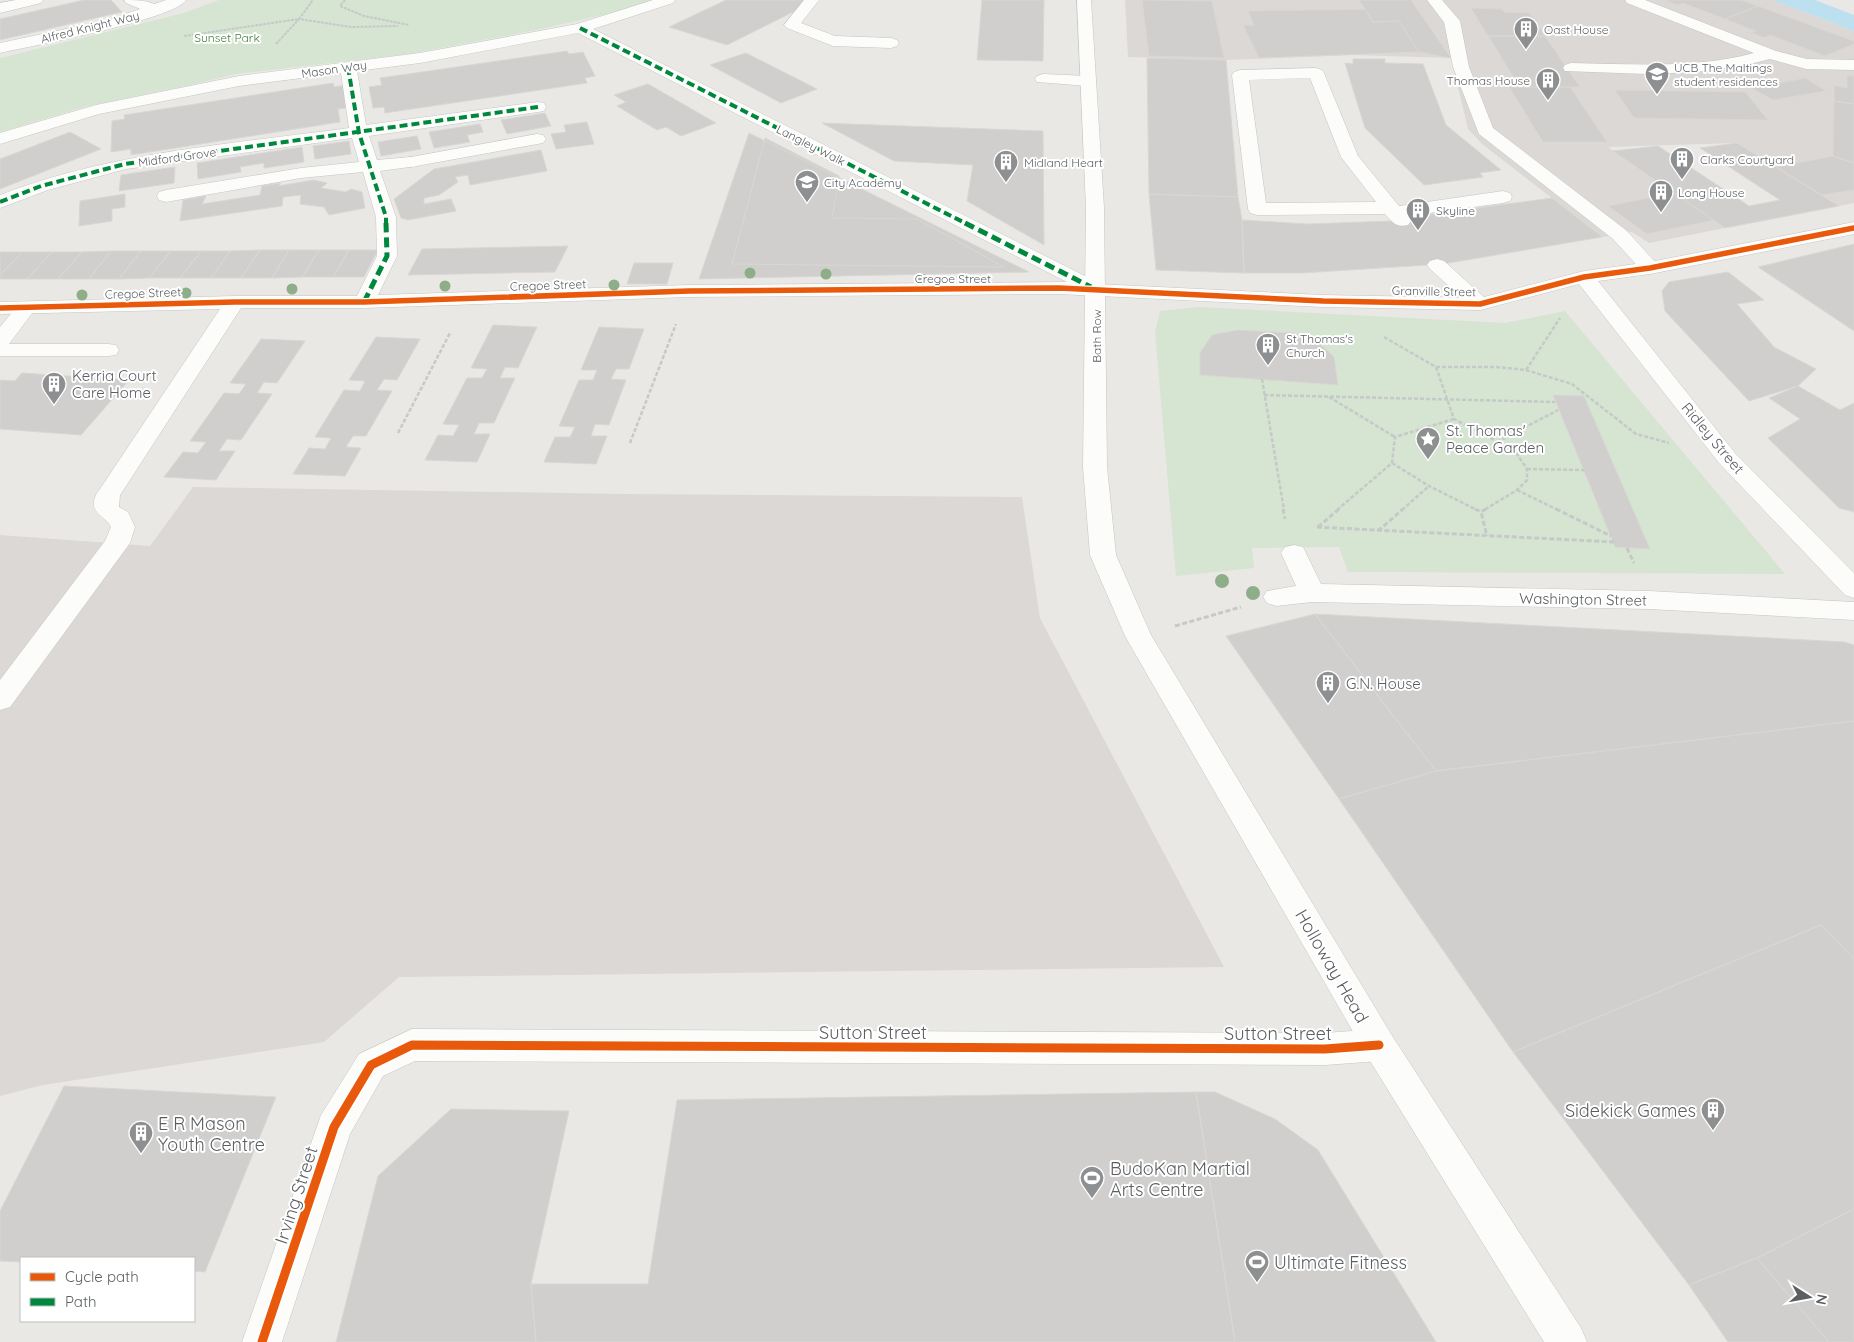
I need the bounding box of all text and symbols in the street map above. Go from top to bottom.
street label: Alfred Knight Way [39,7,141,47]
building icon: Oast House [1513,16,1539,50]
place label: Oast House [1544,22,1609,37]
park label: Sunset Park [194,30,260,45]
street label: Mason Way [300,57,368,81]
place label: UCB The Maltings student residences [1674,60,1778,89]
school or university icon: UCB The Maltings student residences [1644,61,1670,95]
building icon: Thomas House [1535,67,1561,101]
place label: Thomas House [1446,73,1530,88]
street label: Langley Walk [774,121,848,169]
street label: Midford Grove [137,144,217,170]
building icon: Clarks Courtyard [1669,146,1695,180]
building icon: Midland Heart [993,149,1019,183]
place label: Clarks Courtyard [1700,152,1794,167]
place label: Midland Heart [1024,155,1103,170]
school or university icon: City Academy [794,169,820,203]
place label: City Academy [824,175,902,190]
building icon: Long House [1648,179,1674,213]
place label: Long House [1678,185,1745,200]
building icon: Skyline [1405,197,1431,231]
place label: Skyline [1436,203,1475,218]
street label: Cregoe Street [915,271,991,286]
street label: Cregoe Street [510,276,586,294]
street label: Granville Street [1392,283,1476,299]
street label: Cregoe Street [105,284,181,302]
street label: Bath Row [1089,309,1104,363]
place label: St Thomas's Church [1286,331,1354,360]
building icon: St Thomas's Church [1255,332,1281,366]
place label: Kerria Court Care Home [72,366,156,402]
building icon: Kerria Court Care Home [41,371,67,405]
street label: Ridley Street [1678,398,1748,478]
place label: St. Thomas' Peace Garden [1446,421,1544,457]
place icon: St. Thomas' Peace Garden [1415,426,1441,460]
street label: Washington Street [1519,588,1647,610]
building icon: G.N. House [1315,670,1341,704]
place label: G.N. House [1346,674,1421,693]
street label: Holloway Head [1290,905,1374,1027]
street label: Sutton Street [819,1021,927,1044]
street label: Sutton Street [1224,1022,1332,1045]
building icon: Sidekick Games [1700,1097,1726,1131]
place label: Sidekick Games [1565,1099,1696,1122]
place label: E R Mason Youth Centre [158,1112,265,1156]
building icon: E R Mason Youth Centre [128,1120,154,1154]
street label: Irving Street [269,1143,323,1247]
place label: BudoKan Martial Arts Centre [1110,1157,1250,1201]
sports icon: BudoKan Martial Arts Centre [1079,1165,1105,1199]
sports icon: Ultimate Fitness [1244,1249,1270,1283]
place label: Ultimate Fitness [1274,1251,1407,1274]
legend [20,1257,195,1322]
text: Cycle path [65,1267,139,1286]
north arrow [1784,1272,1834,1322]
text: Path [65,1292,97,1311]
text: N [1812,1293,1832,1306]

